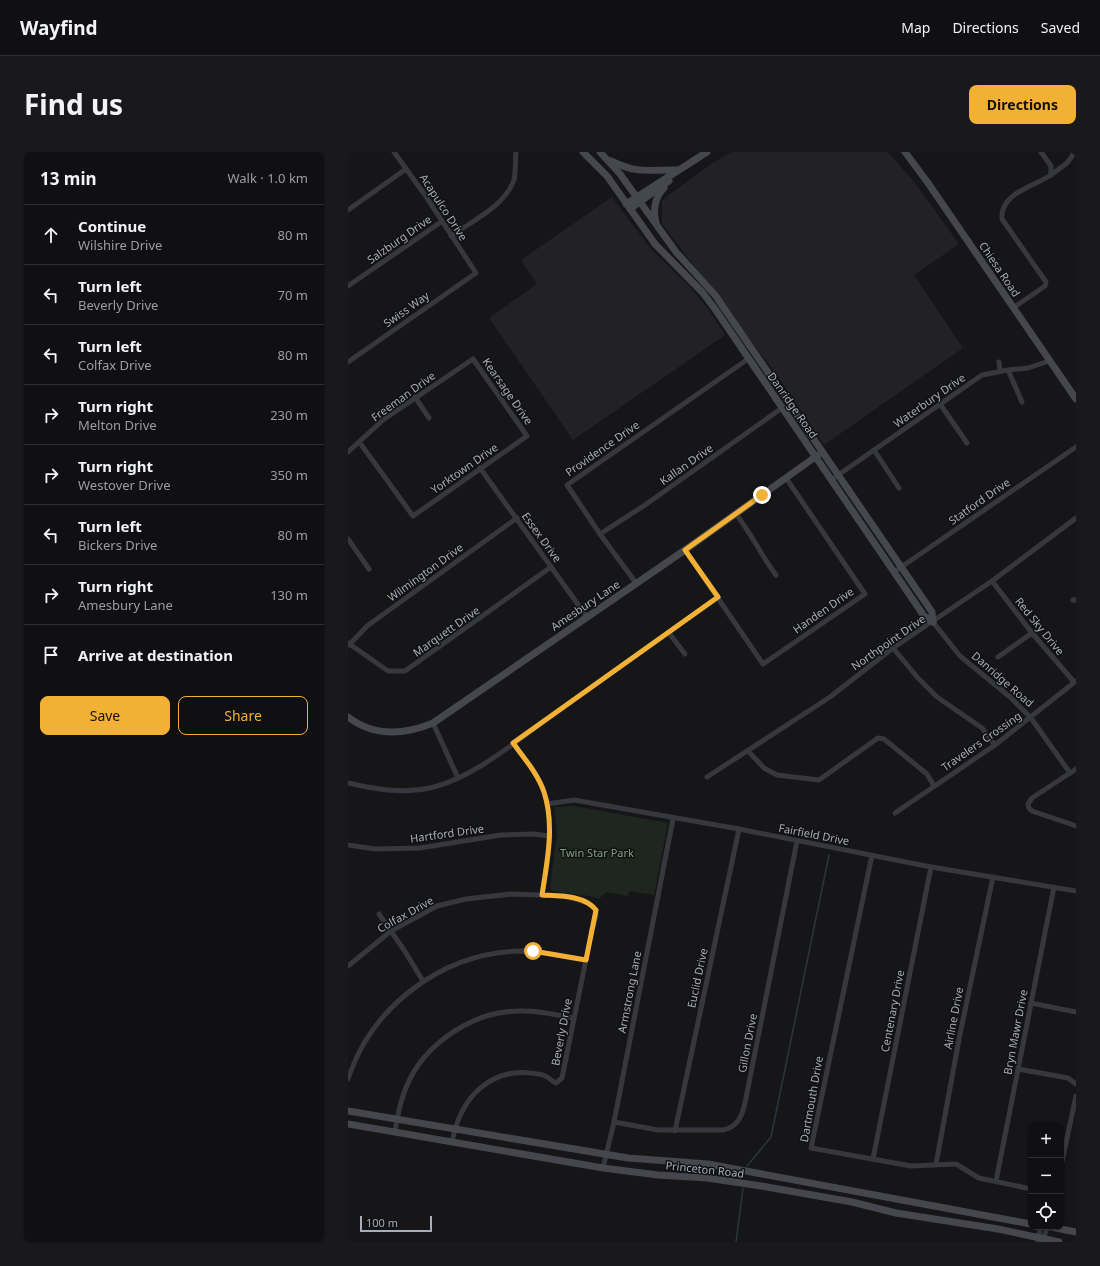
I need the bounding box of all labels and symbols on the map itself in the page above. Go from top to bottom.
street label: Acapulco Drive [417,171,471,243]
street label: Salzburg Drive [364,211,434,267]
street label: Chiesa Road [976,238,1024,300]
street label: Swiss Way [380,288,432,330]
street label: Kearsage Drive [479,355,537,427]
street label: Freeman Drive [368,368,438,424]
street label: Danridge Road [765,369,821,441]
street label: Waterbury Drive [890,370,968,430]
street label: Providence Drive [562,417,642,479]
street label: Yorktown Drive [427,439,501,497]
street label: Kallan Drive [656,440,716,488]
street label: Statford Drive [945,474,1013,528]
route end [753,486,771,504]
street label: Essex Drive [519,509,565,565]
street label: Wilmington Drive [384,539,466,605]
street label: Amesbury Lane [548,576,622,634]
street label: Handen Drive [790,584,856,636]
street label: Red Sky Drive [1012,594,1068,658]
street label: Marquett Drive [410,602,482,660]
street label: Northpoint Drive [848,611,928,673]
street label: Danridge Road [969,648,1037,710]
street label: Travelers Crossing [938,708,1024,774]
street label: Hartford Drive [409,820,485,846]
street label: Fairfield Drive [777,820,851,848]
park label: Twin Star Park [560,845,634,860]
street label: Colfax Drive [374,892,436,936]
route start [524,942,542,960]
street label: Euclid Drive [683,947,711,1009]
street label: Armstrong Lane [614,950,644,1034]
street label: Centenary Drive [877,969,907,1053]
street label: Airline Drive [940,986,966,1050]
street label: Bryn Mawr Drive [999,988,1031,1076]
street label: Beverly Drive [547,997,575,1067]
street label: Gillon Drive [734,1012,760,1074]
street label: Dartmouth Drive [796,1055,826,1143]
street label: Princeton Road [665,1157,745,1181]
scale bar [360,1214,432,1233]

